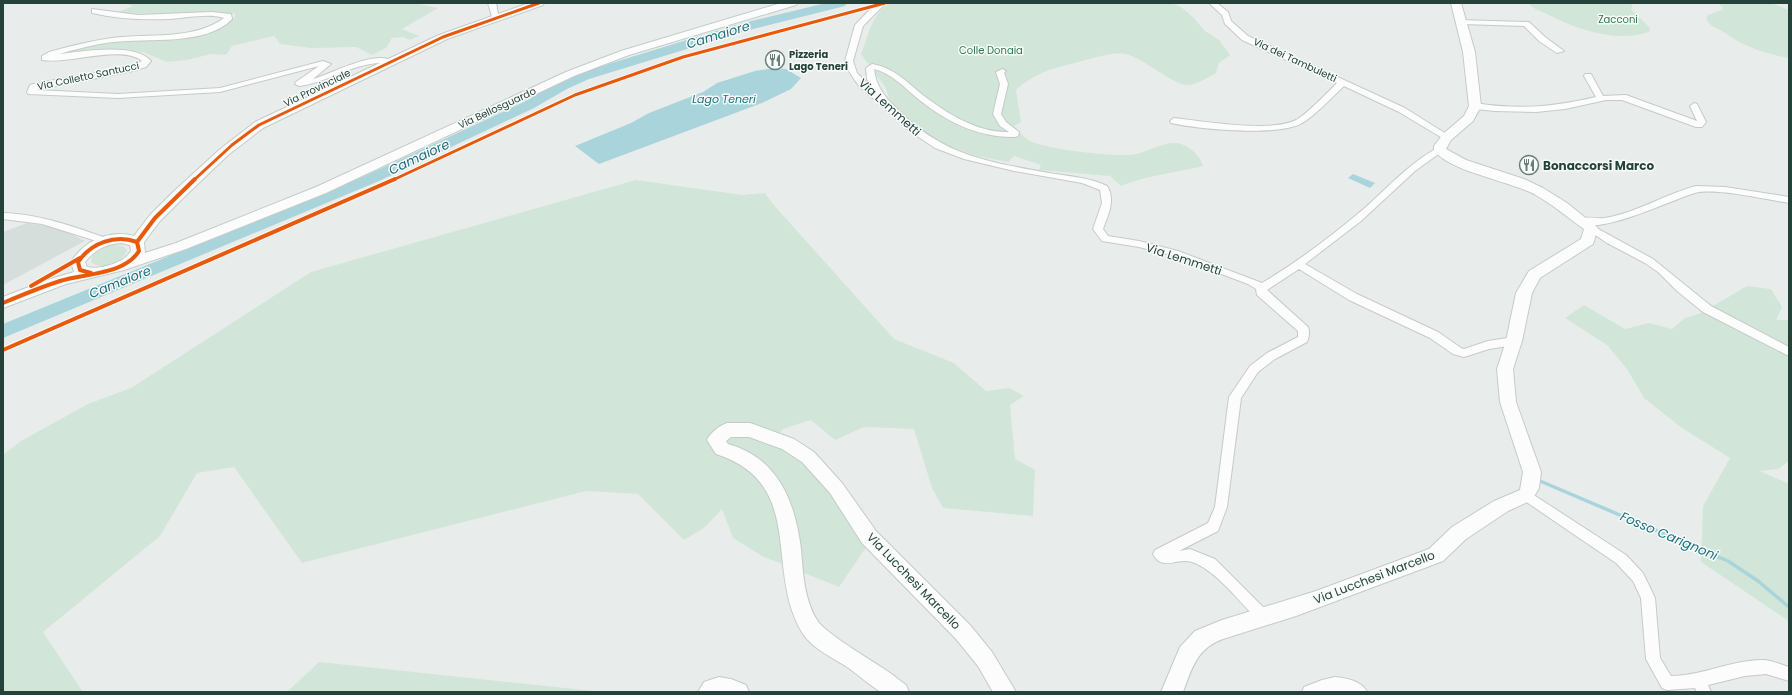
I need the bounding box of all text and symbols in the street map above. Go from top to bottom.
park label: Zacconi [1598,12,1638,27]
water label: Camaiore [684,16,752,54]
street label: Via dei Tambuletti [1251,34,1339,86]
park label: Colle Donaia [959,43,1023,58]
place label: Pizzeria Lago Teneri [789,47,848,74]
restaurant icon: Pizzeria Lago Teneri [764,49,786,71]
street label: Via Colletto Santucci [36,58,140,94]
street label: Via Provinciale [281,65,353,111]
street label: Via Lemmetti [855,74,925,140]
street label: Via Bellosguardo [456,83,538,133]
water label: Lago Teneri [692,91,756,107]
water label: Camaiore [385,135,453,179]
restaurant icon: Bonaccorsi Marco [1518,154,1540,176]
place label: Bonaccorsi Marco [1543,157,1654,174]
street label: Via Lemmetti [1144,239,1224,279]
water label: Camaiore [86,261,154,303]
water label: Fosso Carignoni [1617,507,1722,565]
street label: Via Lucchesi Marcello [863,529,965,633]
street label: Via Lucchesi Marcello [1311,546,1437,608]

